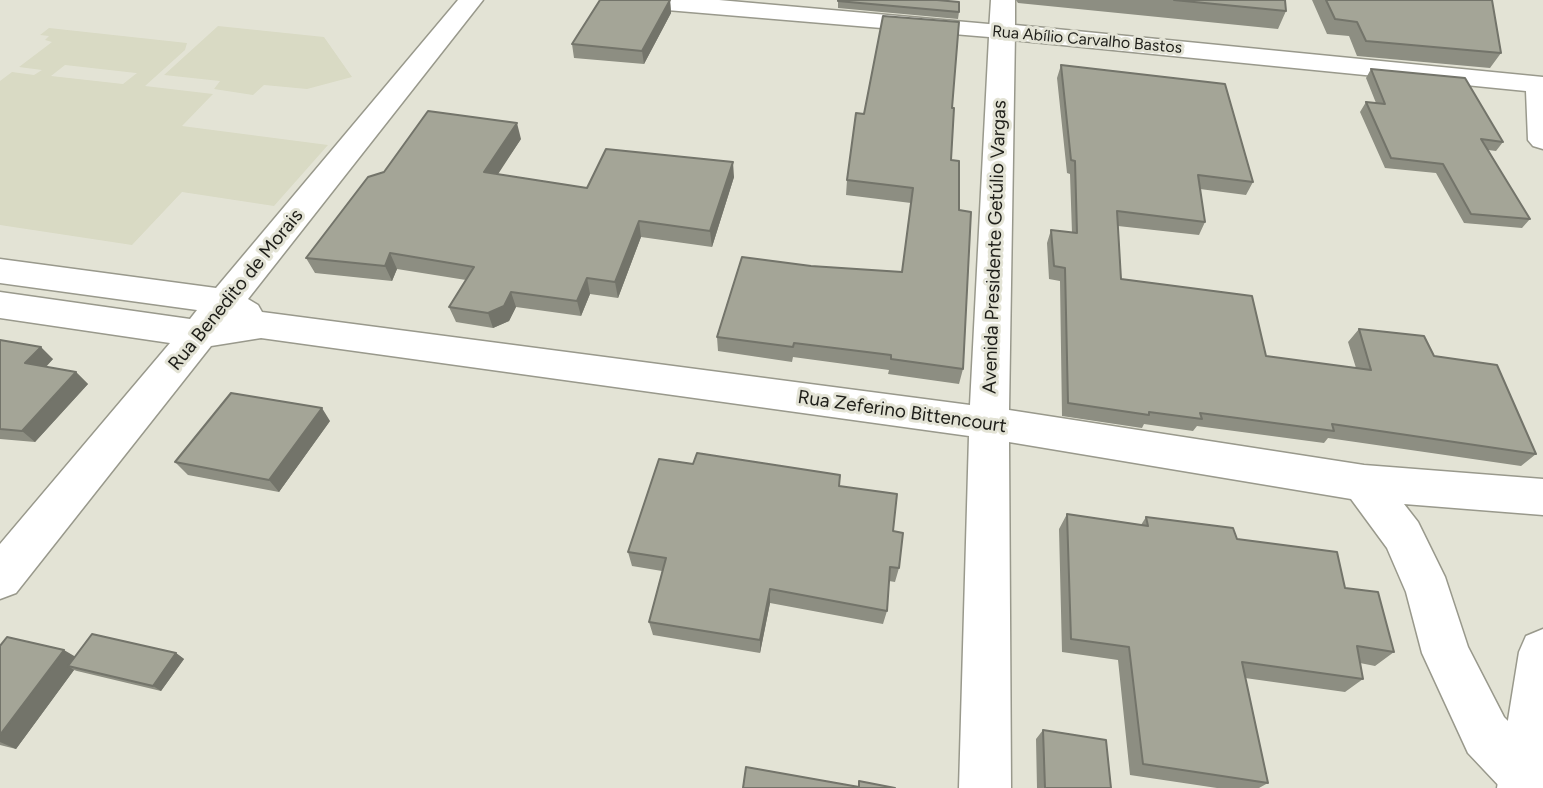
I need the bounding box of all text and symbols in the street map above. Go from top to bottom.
street label: Rua Abílio Carvalho Bastos [991,22,1183,58]
street label: Avenida Presidente Getúlio Vargas [978,100,1012,394]
street label: Rua Benedito de Morais [164,205,308,375]
street label: Rua Zeferino Bittencourt [796,386,1008,438]

